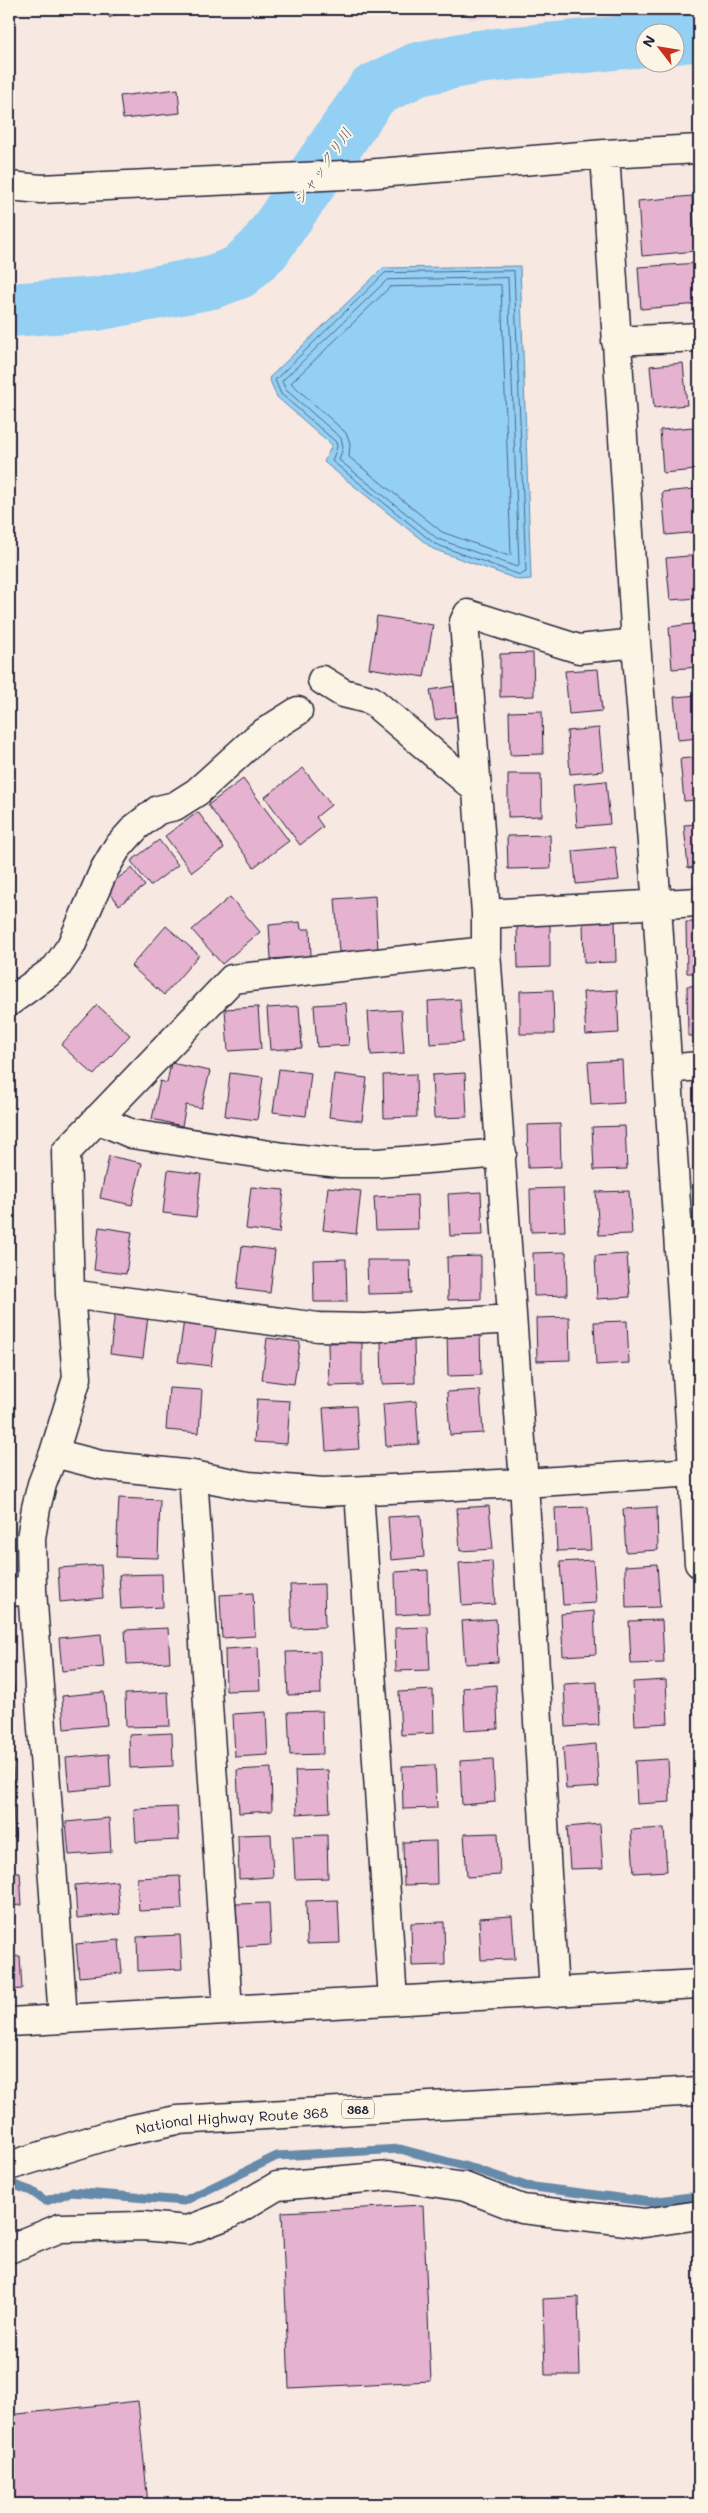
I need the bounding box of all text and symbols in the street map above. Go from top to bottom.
north arrow [636,22,686,72]
text: N [638,32,659,51]
water label: シャックリ川 [288,123,356,209]
road number: 368 [342,2100,374,2118]
street label: National Highway Route 368 [134,2102,329,2138]

